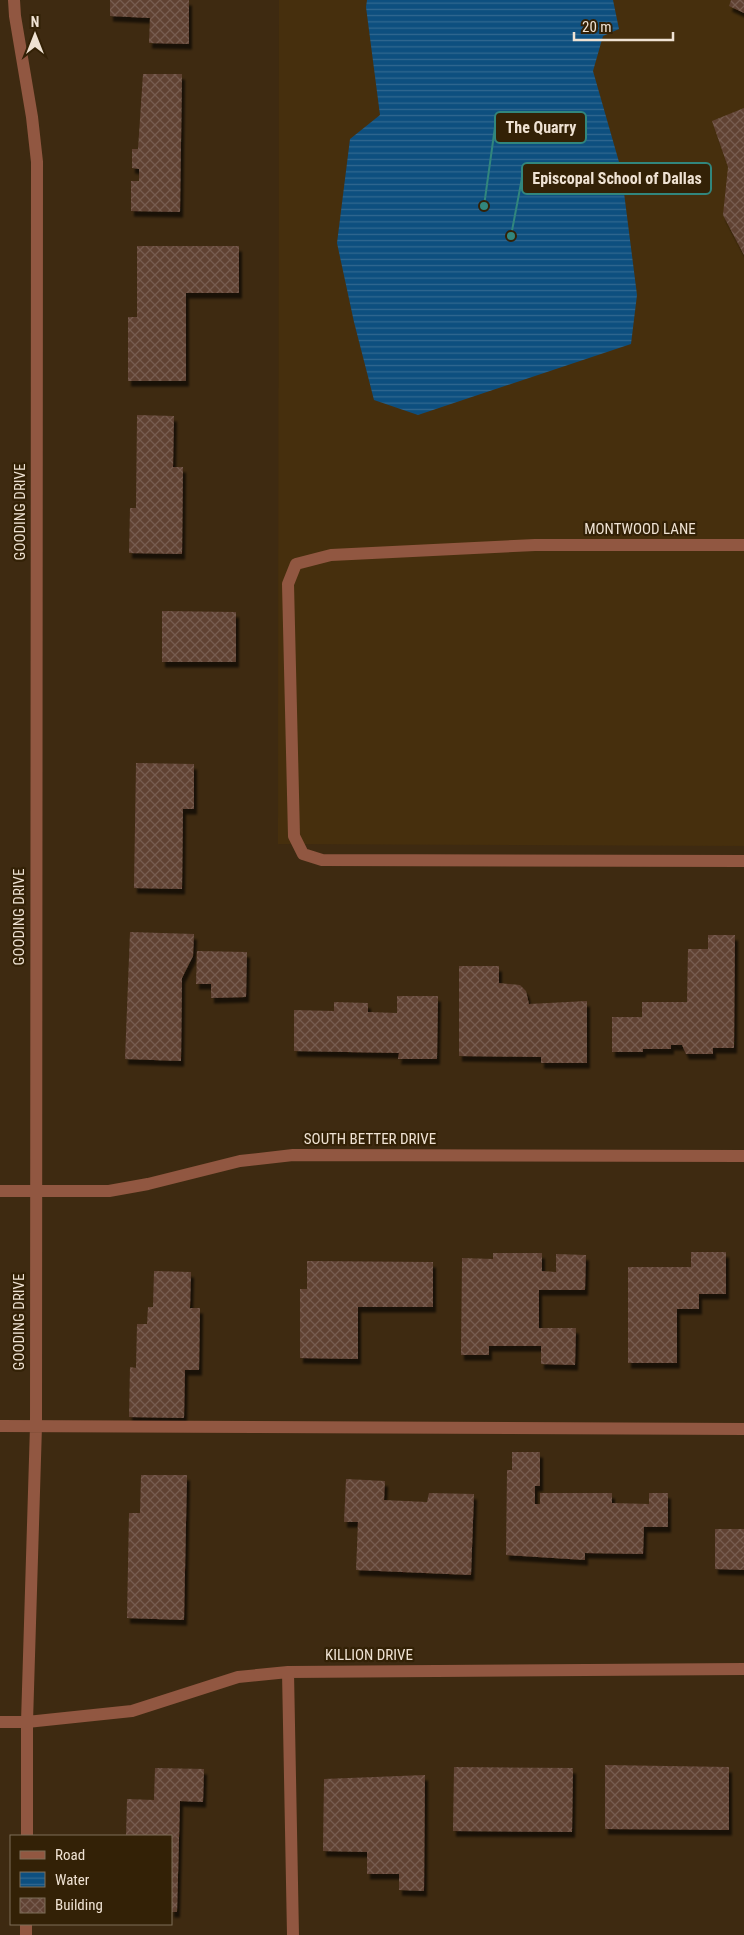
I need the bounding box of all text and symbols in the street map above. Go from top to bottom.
north arrow [10,10,60,60]
scale bar [574,10,673,42]
text: N [31,14,39,30]
text: 20 m [582,18,612,36]
callout: The Quarry [495,112,586,143]
text: The Quarry [506,118,576,137]
callout: Episcopal School of Dallas [522,163,711,194]
text: Episcopal School of Dallas [532,169,702,188]
street label: GOODING DRIVE [11,464,29,560]
street label: MONTWOOD LANE [584,520,696,538]
street label: GOODING DRIVE [10,869,28,965]
street label: SOUTH BETTER DRIVE [304,1130,436,1148]
street label: GOODING DRIVE [10,1274,28,1370]
street label: KILLION DRIVE [325,1646,413,1664]
legend [10,1835,172,1925]
text: Road [55,1846,85,1864]
text: Water [55,1871,90,1889]
text: Building [55,1896,103,1914]

